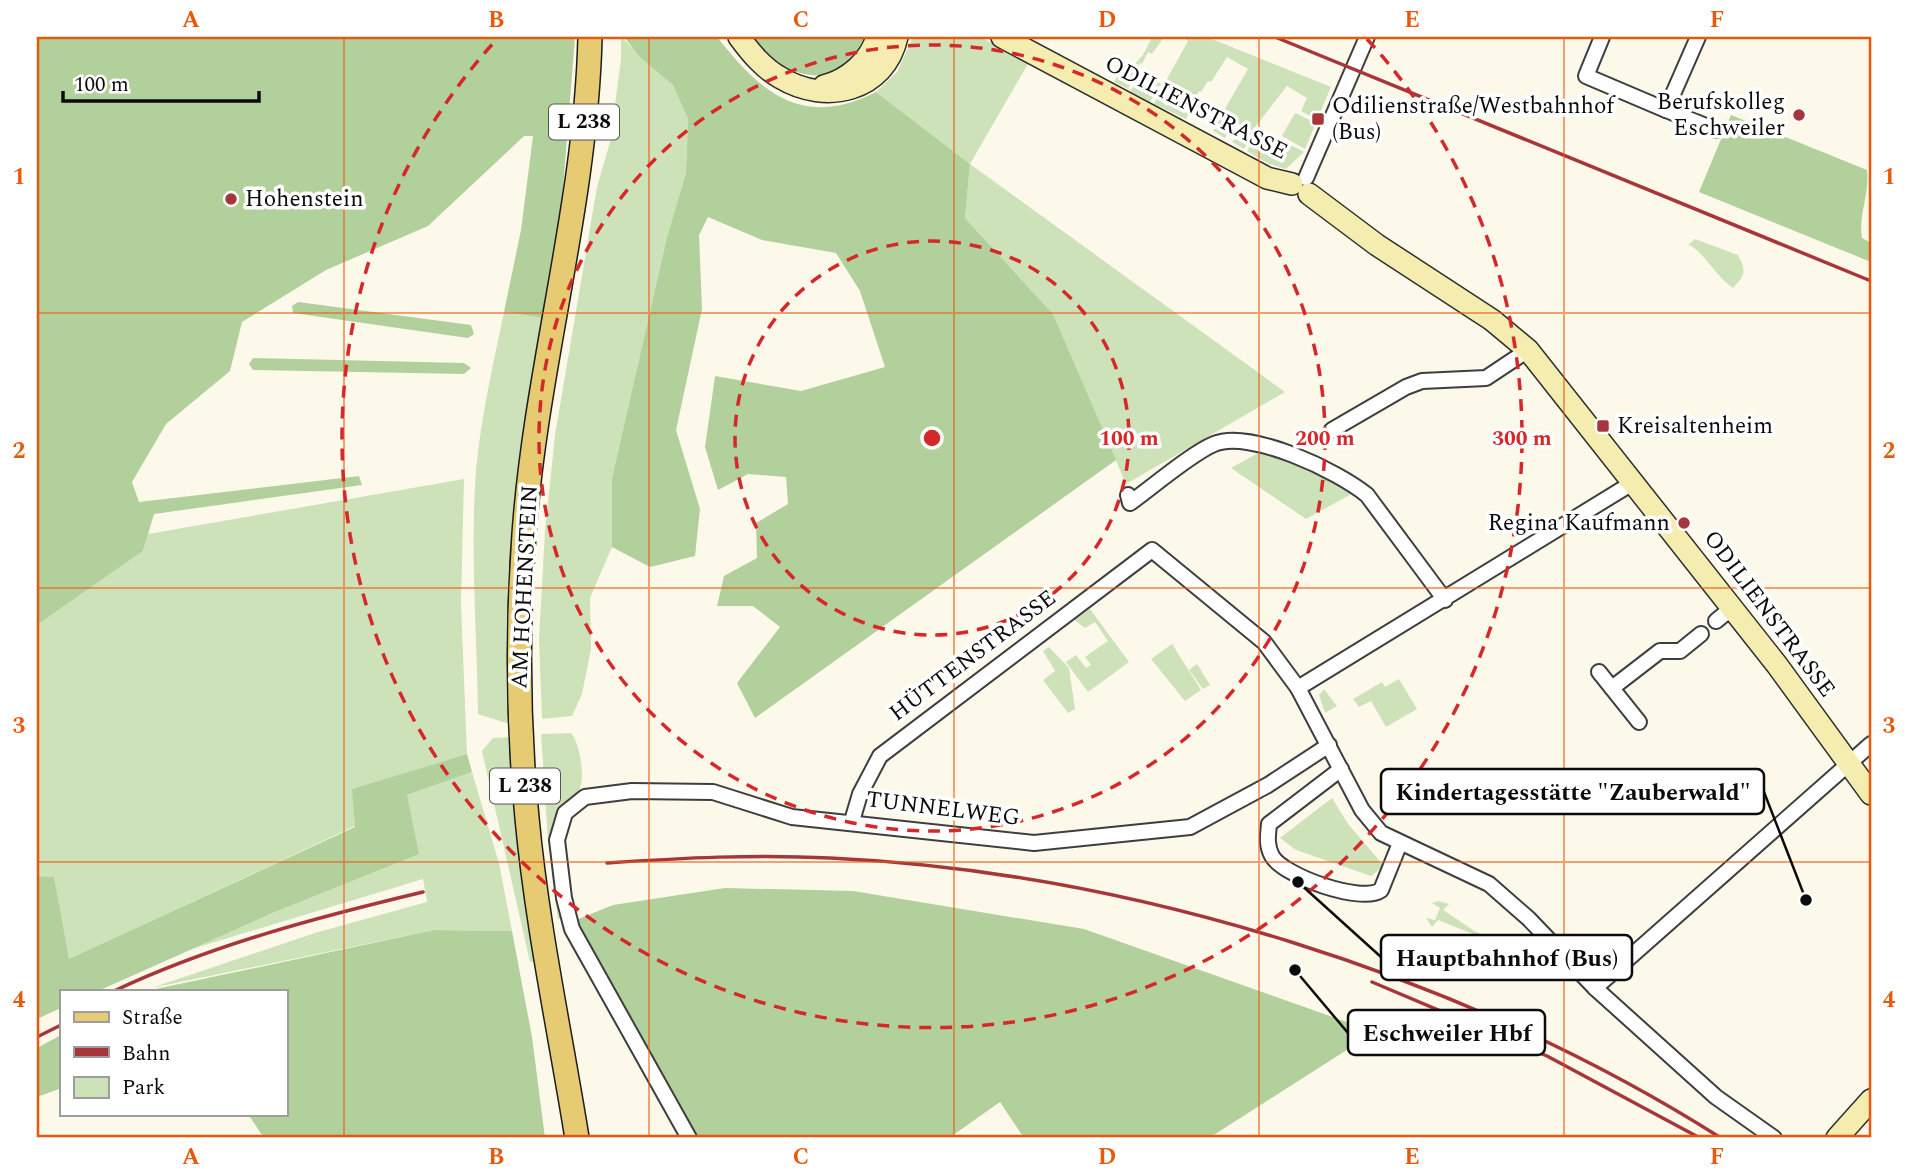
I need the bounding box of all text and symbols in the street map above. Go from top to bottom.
text: A [182,3,200,38]
text: B [488,3,504,38]
text: C [793,3,809,38]
text: D [1098,3,1116,38]
text: E [1404,3,1420,38]
text: F [1710,3,1724,38]
street label: ODILIENSTRASSE [1098,47,1294,169]
scale bar [63,60,259,104]
text: 100 m [74,69,129,101]
place label: Berufskolleg Eschweiler [1657,85,1785,146]
place label: Odilienstraße/Westbahnhof (Bus) [1332,89,1616,150]
road number: L 238 [549,104,619,140]
marker: Berufskolleg Eschweiler [1791,107,1807,123]
marker: Odilienstraße/Westbahnhof (Bus) [1310,111,1326,127]
text: 1 [13,160,25,195]
text: 1 [1883,160,1895,195]
place label: Hohenstein [245,182,364,217]
marker: Hohenstein [223,191,239,207]
place label: Kreisaltenheim [1617,409,1773,444]
marker: Kreisaltenheim [1595,418,1611,434]
text: 100 m [1099,423,1159,455]
text: 200 m [1295,423,1355,455]
text: 300 m [1492,423,1552,455]
centre of rings [920,426,944,450]
text: 2 [13,434,26,469]
text: 2 [1883,434,1896,469]
street label: AM HOHENSTEIN [502,484,548,690]
place label: Regina Kaufmann [1488,506,1670,541]
marker: Regina Kaufmann [1676,515,1692,531]
street label: ODILIENSTRASSE [1694,523,1844,705]
street label: HÜTTENSTRASSE [882,581,1064,731]
text: 3 [13,709,26,744]
text: 3 [1883,709,1896,744]
road number: L 238 [490,768,560,804]
callout: Kindertagesstätte "Zauberwald" [1381,769,1764,814]
text: Kindertagesstätte "Zauberwald" [1395,775,1751,811]
street label: TUNNELWEG [864,782,1022,836]
callout: Hauptbahnhof (Bus) [1381,935,1632,980]
text: Hauptbahnhof (Bus) [1396,941,1618,977]
text: 4 [13,983,26,1018]
text: 4 [1883,983,1896,1018]
legend [60,990,287,1116]
text: Straße [122,1002,183,1034]
callout: Eschweiler Hbf [1348,1010,1545,1055]
text: Eschweiler Hbf [1362,1016,1534,1052]
text: Bahn [122,1038,170,1070]
text: Park [122,1072,166,1104]
text: A [182,1140,200,1175]
text: B [488,1140,504,1175]
text: C [793,1140,809,1175]
text: D [1098,1140,1116,1175]
text: E [1404,1140,1420,1175]
text: F [1710,1140,1724,1175]

